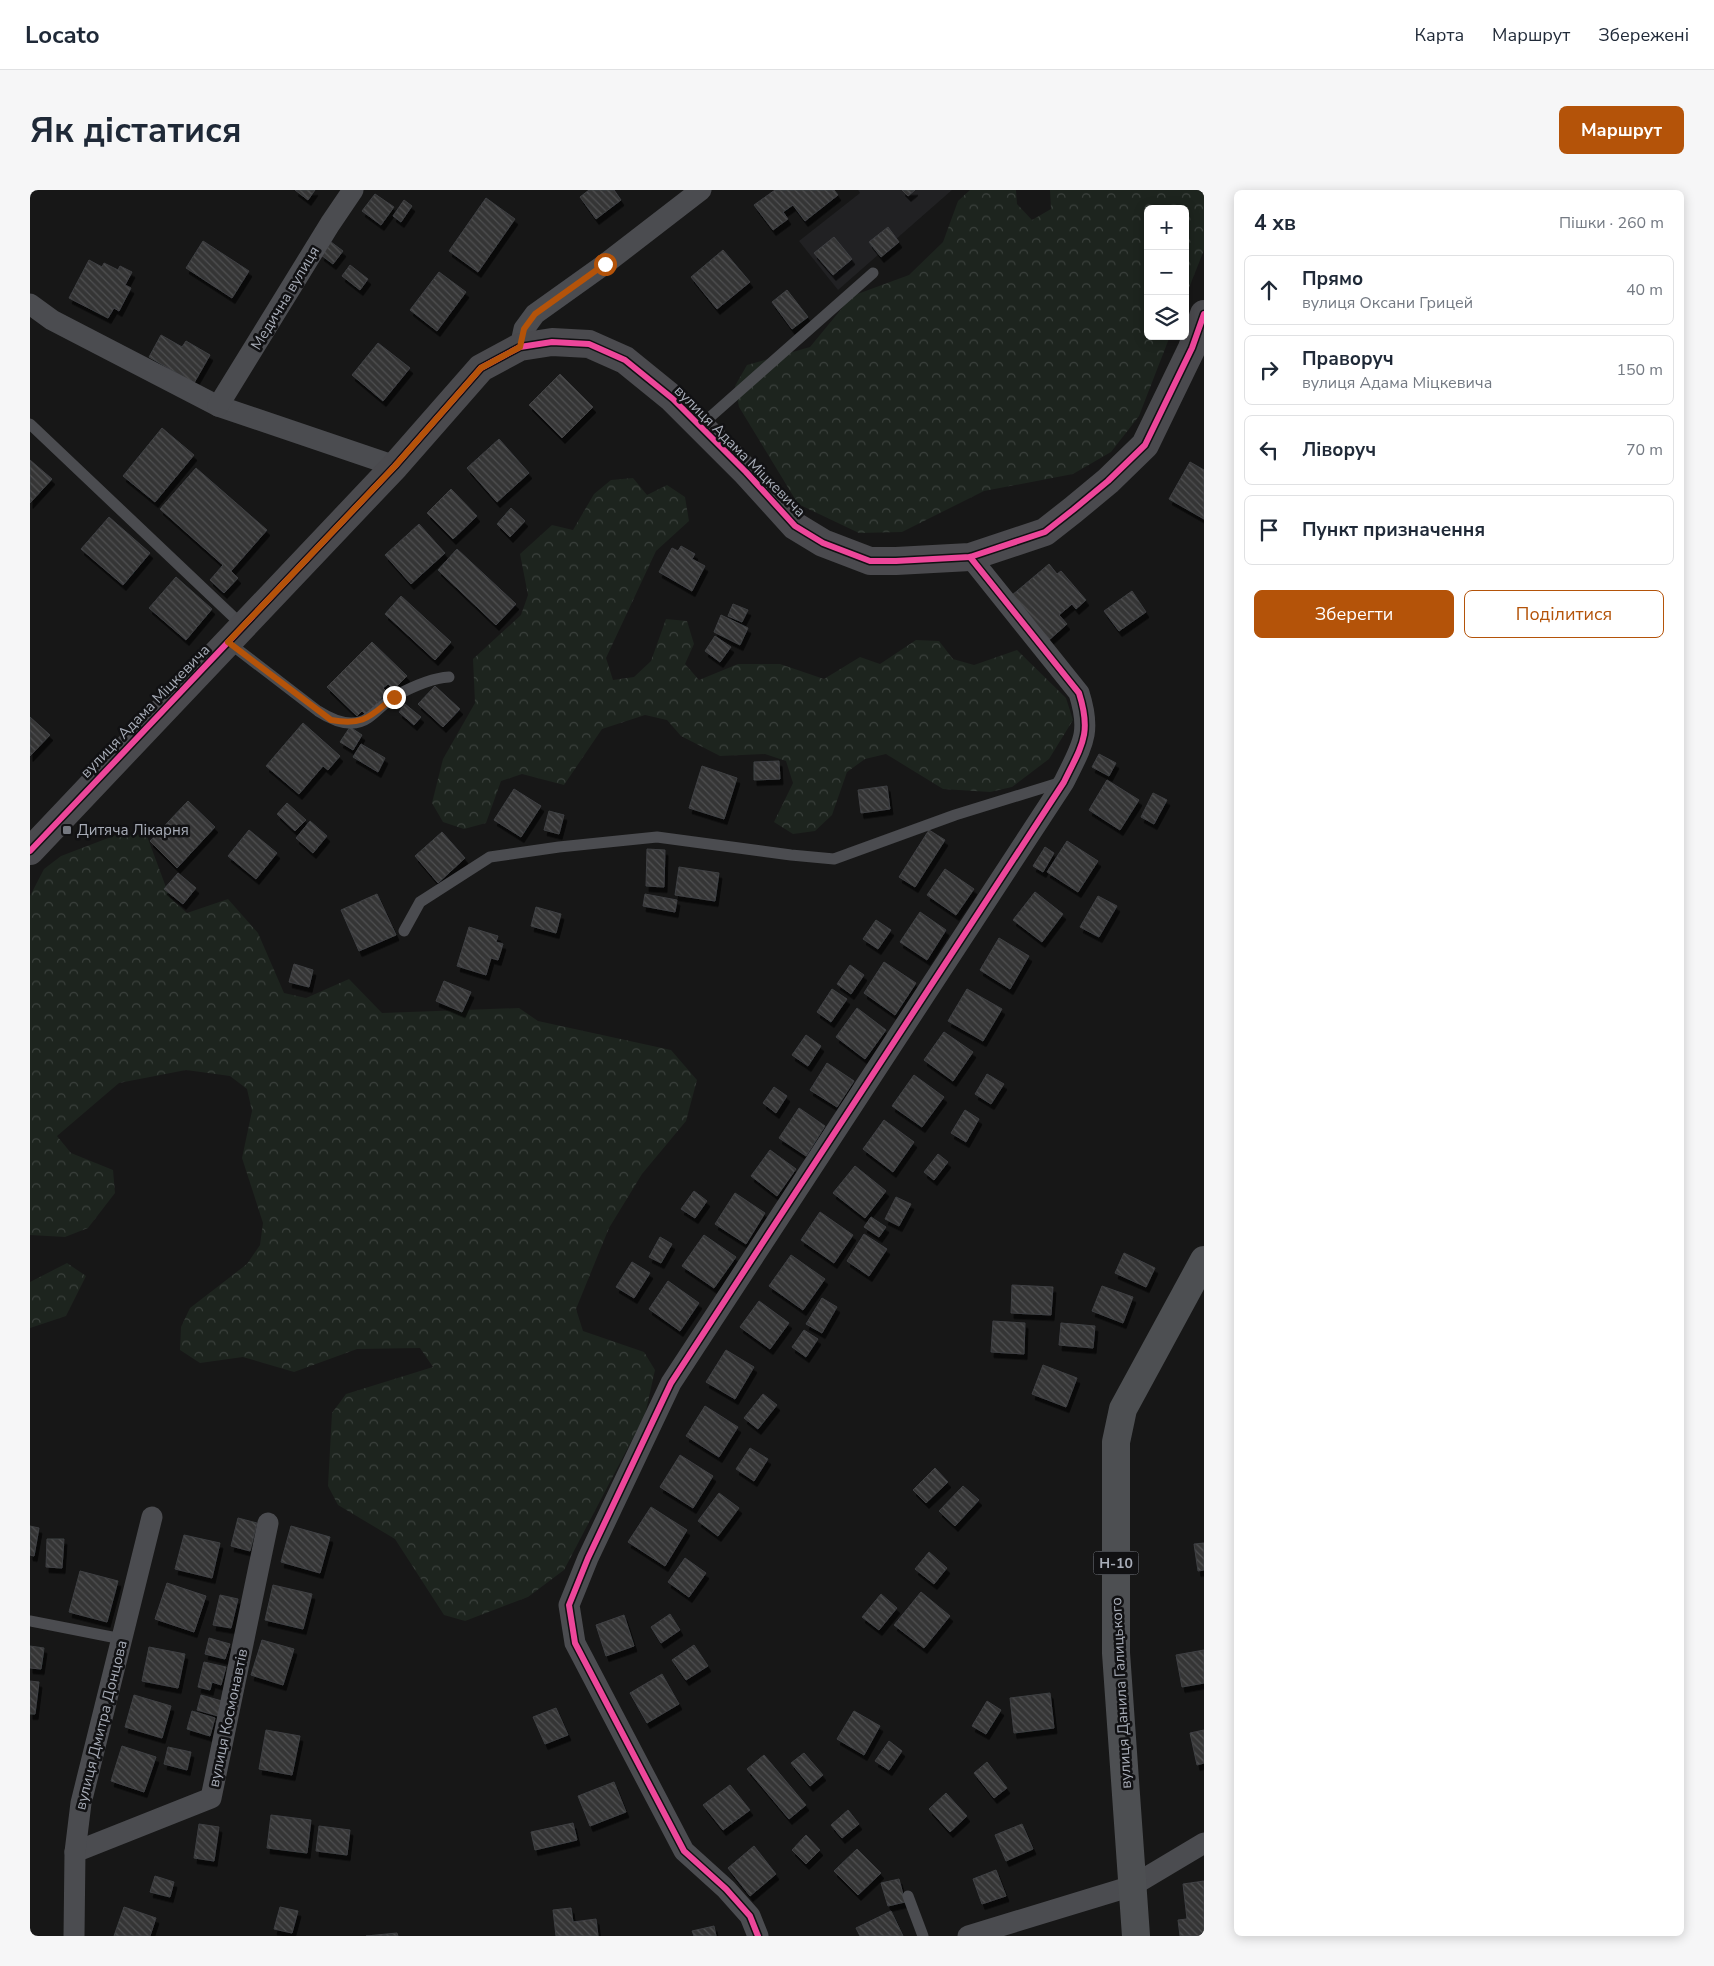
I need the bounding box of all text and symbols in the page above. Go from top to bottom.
text: Locato [25,19,100,51]
text: Карта [1415,23,1464,47]
text: Маршрут [1492,23,1570,47]
text: Збережені [1598,23,1689,47]
button: Маршрут [1559,106,1684,154]
text: Як дістатися [30,107,242,154]
map controls [1144,205,1189,340]
button: + [1144,205,1189,250]
text: 4 хв [1254,209,1296,237]
text: Пішки · 260 m [1559,212,1664,234]
street label: Медична вулиця [246,242,324,354]
button: − [1144,250,1189,295]
route start [594,253,617,276]
text: Прямо [1302,266,1363,292]
icon: ahead [1255,276,1283,304]
text: 40 m [1626,279,1663,301]
text: вулиця Оксани Грицей [1302,292,1473,314]
button: layers [1144,295,1189,340]
text: Праворуч [1302,346,1394,372]
icon: right [1255,356,1283,384]
text: 150 m [1616,359,1663,381]
text: вулиця Адама Міцкевича [1302,372,1492,394]
street label: вулиця Адама Міцкевича [670,381,810,521]
icon: left [1255,436,1283,464]
text: Ліворуч [1302,437,1376,463]
text: 70 m [1626,439,1663,461]
icon: arrive [1255,516,1283,544]
text: Пункт призначення [1302,517,1485,543]
button: Зберегти [1254,590,1454,638]
button: Поділитися [1464,590,1664,638]
street label: вулиця Адама Міцкевича [76,640,214,782]
route end [383,686,406,709]
place label: Дитяча Лікарня [77,820,189,840]
marker: Дитяча Лікарня [61,824,73,836]
road number: Н-10 [1094,1552,1138,1575]
street label: вулиця Данила Галицького [1106,1597,1136,1789]
street label: вулиця Дмитра Донцова [70,1638,132,1812]
street label: вулиця Космонавтів [204,1647,252,1789]

